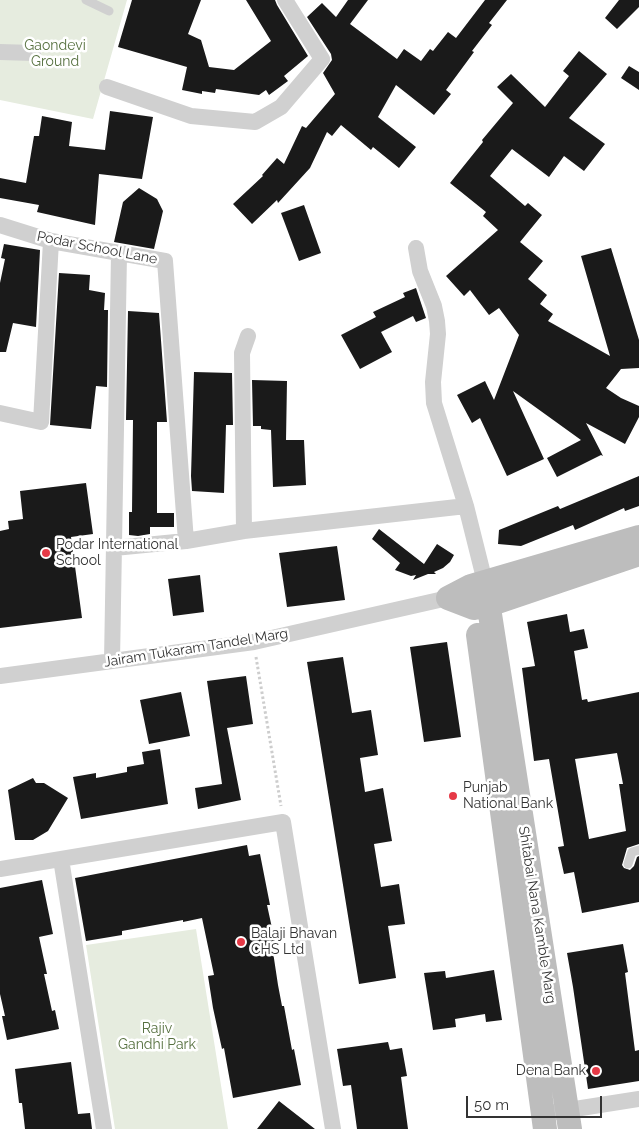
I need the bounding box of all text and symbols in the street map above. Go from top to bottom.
park label: Gaondevi Ground [24,38,86,70]
street label: Podar School Lane [35,228,159,268]
place label: Podar International School [56,537,178,570]
marker: Podar International School [40,547,52,559]
street label: Jairam Tukaram Tandel Marg [103,625,289,671]
place label: Punjab National Bank [463,780,553,812]
marker: Punjab National Bank [447,790,459,802]
street label: Shitabai Nana Kamble Marg [515,825,559,1005]
place label: Balaji Bhavan CHS Ltd [251,926,337,959]
marker: Balaji Bhavan CHS Ltd [235,936,247,948]
park label: Rajiv Gandhi Park [118,1021,196,1054]
place label: Dena Bank [516,1063,586,1079]
marker: Dena Bank [590,1065,602,1077]
scale bar [469,1086,605,1118]
text: 50 m [474,1096,509,1114]

